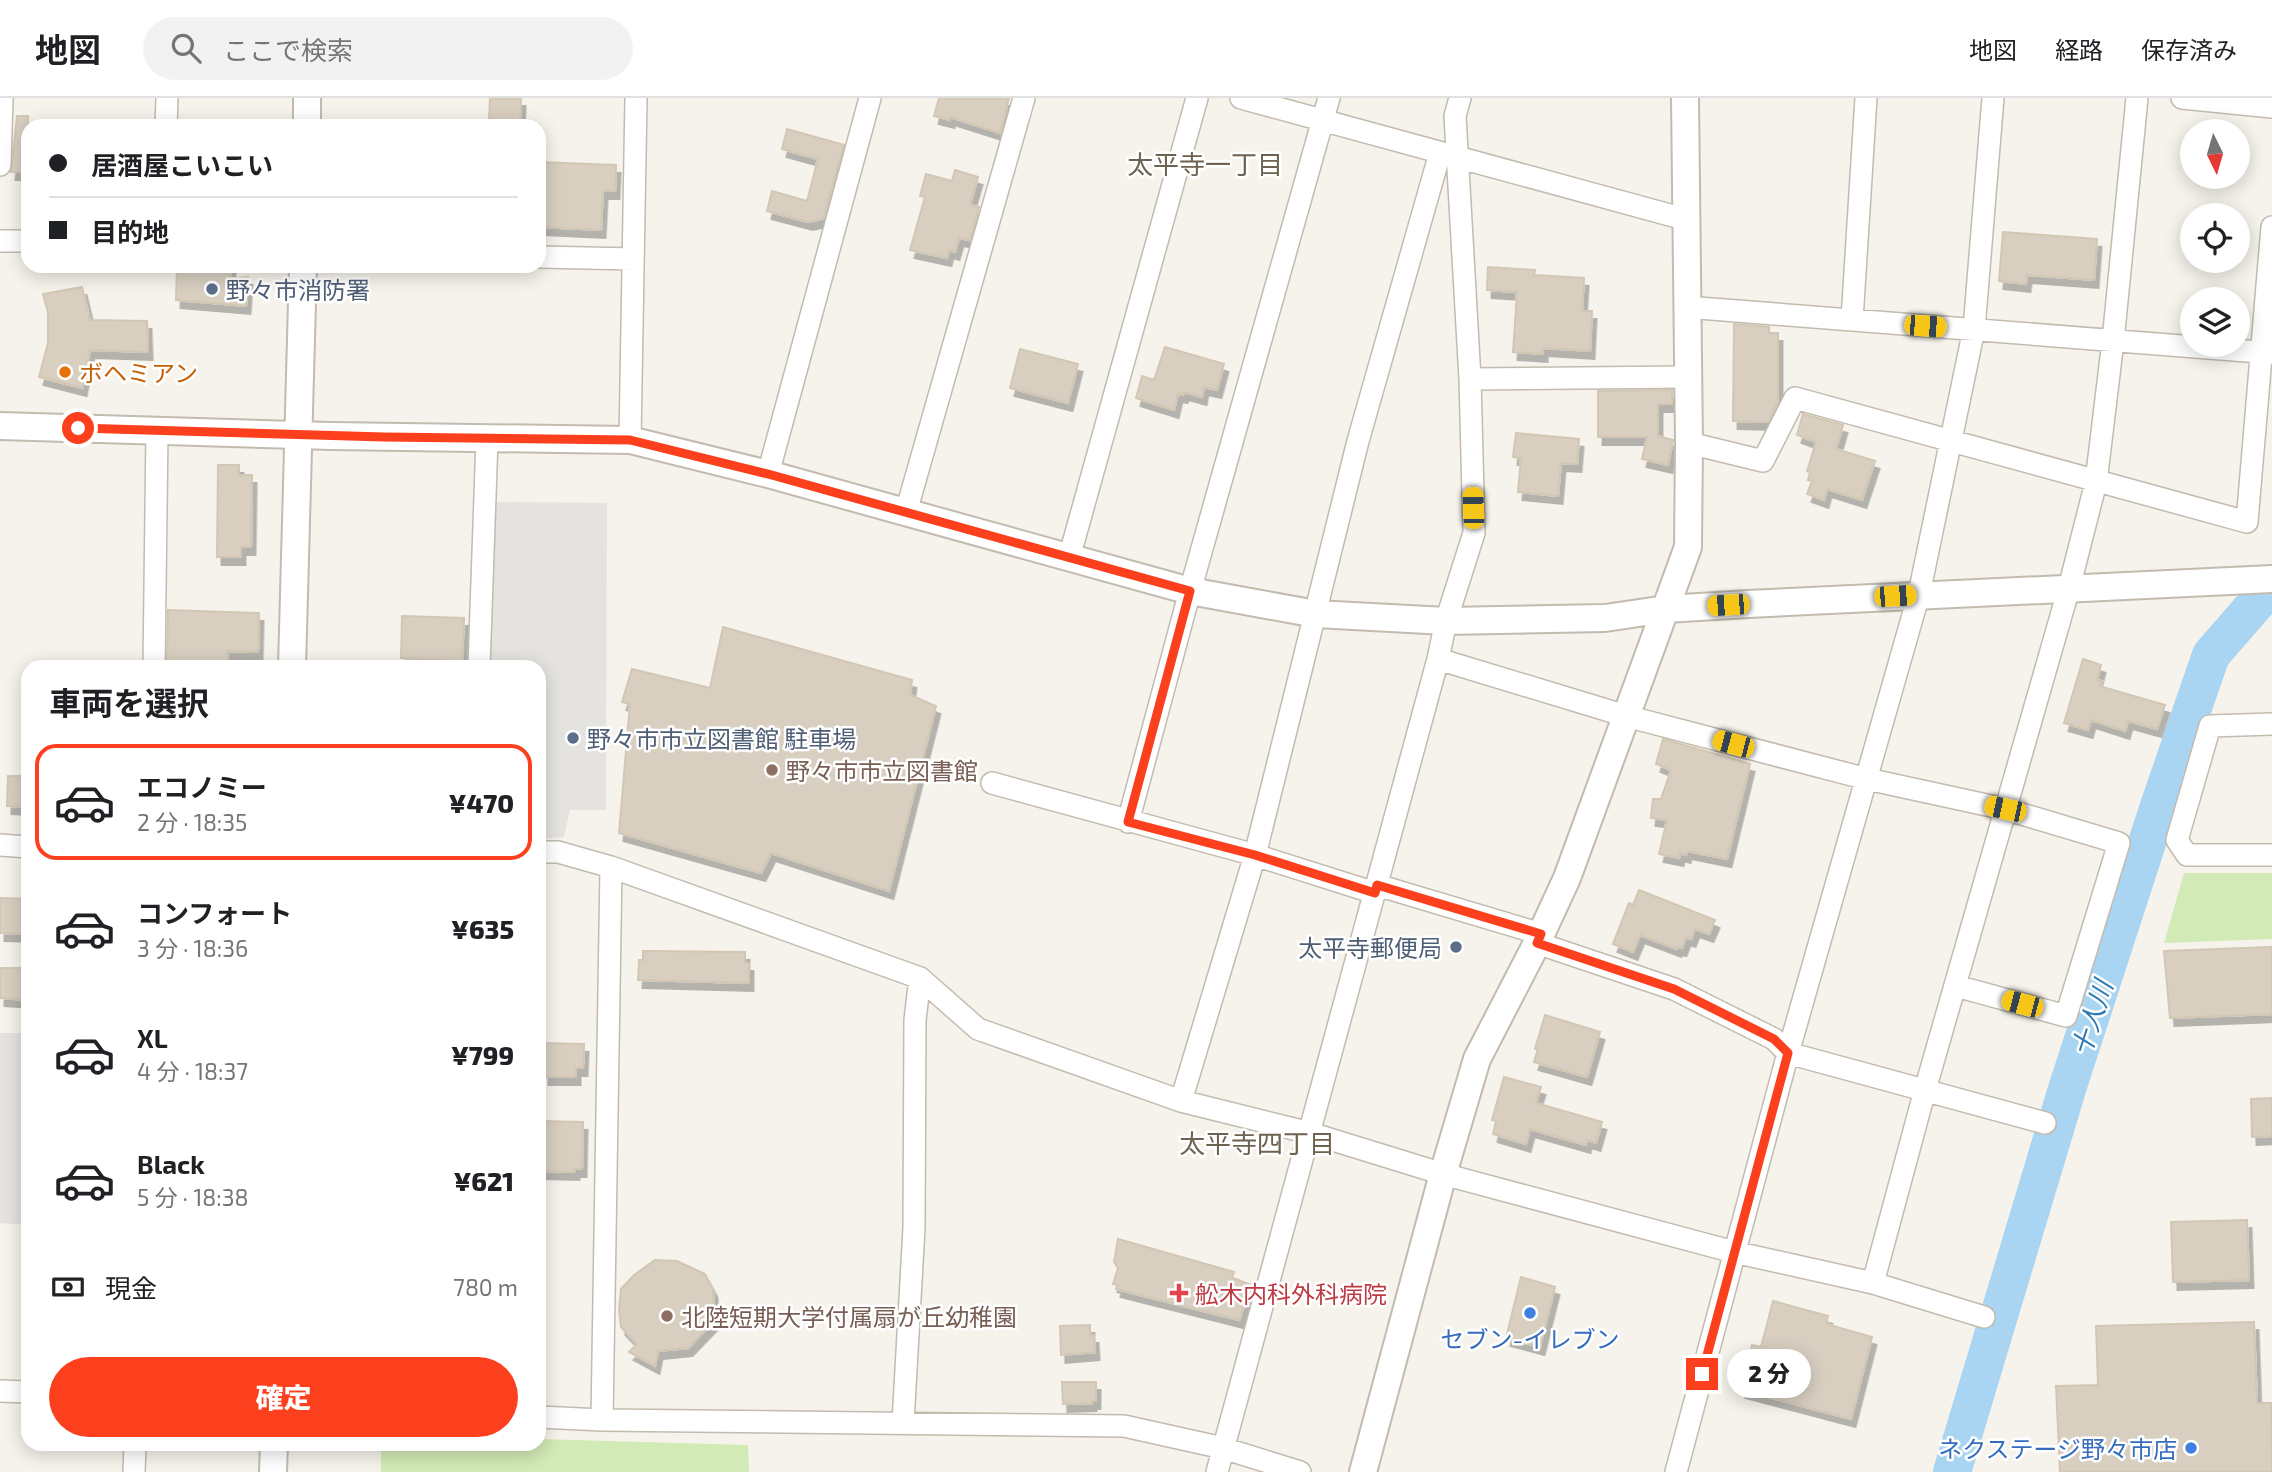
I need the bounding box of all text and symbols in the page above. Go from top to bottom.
search box [143,17,633,80]
text: 地図 [35,29,101,69]
icon: search [167,29,205,67]
text: ここで検索 [223,34,353,65]
text: 地図 [1969,35,2017,64]
text: 経路 [2055,35,2103,64]
text: 保存済み [2141,35,2237,64]
north arrow [2180,119,2250,189]
map controls [2180,119,2250,357]
district label: 太平寺一丁目 [1127,148,1283,179]
text: 居酒屋こいこい [91,149,273,180]
button: locate [2180,203,2250,273]
text: 目的地 [91,216,169,247]
place label: 野々市消防署 [226,275,370,304]
marker: 野々市消防署 [204,281,220,297]
button: layers [2180,287,2250,357]
car [1904,314,1947,338]
place label: ボヘミアン [79,358,198,387]
marker: ボヘミアン [57,364,73,380]
route start [62,412,94,444]
car [1462,487,1485,529]
car [1874,584,1917,608]
car [1707,593,1750,617]
text: 車両を選択 [49,683,209,721]
place label: 野々市市立図書館 駐車場 [587,724,856,753]
car [1710,728,1757,760]
marker: 野々市市立図書館 駐車場 [565,730,581,746]
place label: 野々市市立図書館 [786,756,978,785]
marker: 野々市市立図書館 [764,762,780,778]
icon: car [53,771,116,834]
text: エコノミー [137,771,267,802]
text: ¥470 [448,787,514,818]
car [1983,794,2028,824]
text: 2 分 · 18:35 [137,808,247,836]
icon: car [53,897,116,960]
text: コンフォート [137,897,292,928]
text: ¥635 [451,913,514,944]
place label: 太平寺郵便局 [1298,933,1442,962]
text: 3 分 · 18:36 [137,934,248,962]
marker: 太平寺郵便局 [1448,939,1464,955]
water label: 十人川 [2064,973,2119,1060]
car [1999,988,2046,1020]
text: XL [137,1022,168,1053]
icon: car [53,1023,116,1086]
text: ¥799 [451,1039,514,1070]
text: 4 分 · 18:37 [137,1057,248,1085]
district label: 太平寺四丁目 [1179,1127,1335,1158]
text: Black [137,1148,205,1179]
icon: car [53,1149,116,1212]
text: ¥621 [453,1165,514,1196]
text: 5 分 · 18:38 [137,1183,248,1211]
icon: cash [49,1268,87,1306]
text: 現金 [105,1272,157,1303]
text: 780 m [453,1273,518,1301]
place label: 舩木内科外科病院 [1195,1279,1387,1308]
marker: 舩木内科外科病院 [1169,1283,1189,1303]
place label: 北陸短期大学付属扇が丘幼稚園 [681,1302,1017,1331]
marker: セブン-イレブン [1522,1305,1538,1321]
marker: 北陸短期大学付属扇が丘幼稚園 [659,1308,675,1324]
place label: セブン-イレブン [1441,1324,1619,1353]
callout: 2 分 [1726,1350,1810,1398]
button: 確定 [49,1357,518,1437]
route end [1686,1358,1718,1390]
text: 2 分 [1748,1359,1790,1387]
place label: ネクステージ野々市店 [1938,1434,2177,1463]
marker: ネクステージ野々市店 [2183,1440,2199,1456]

